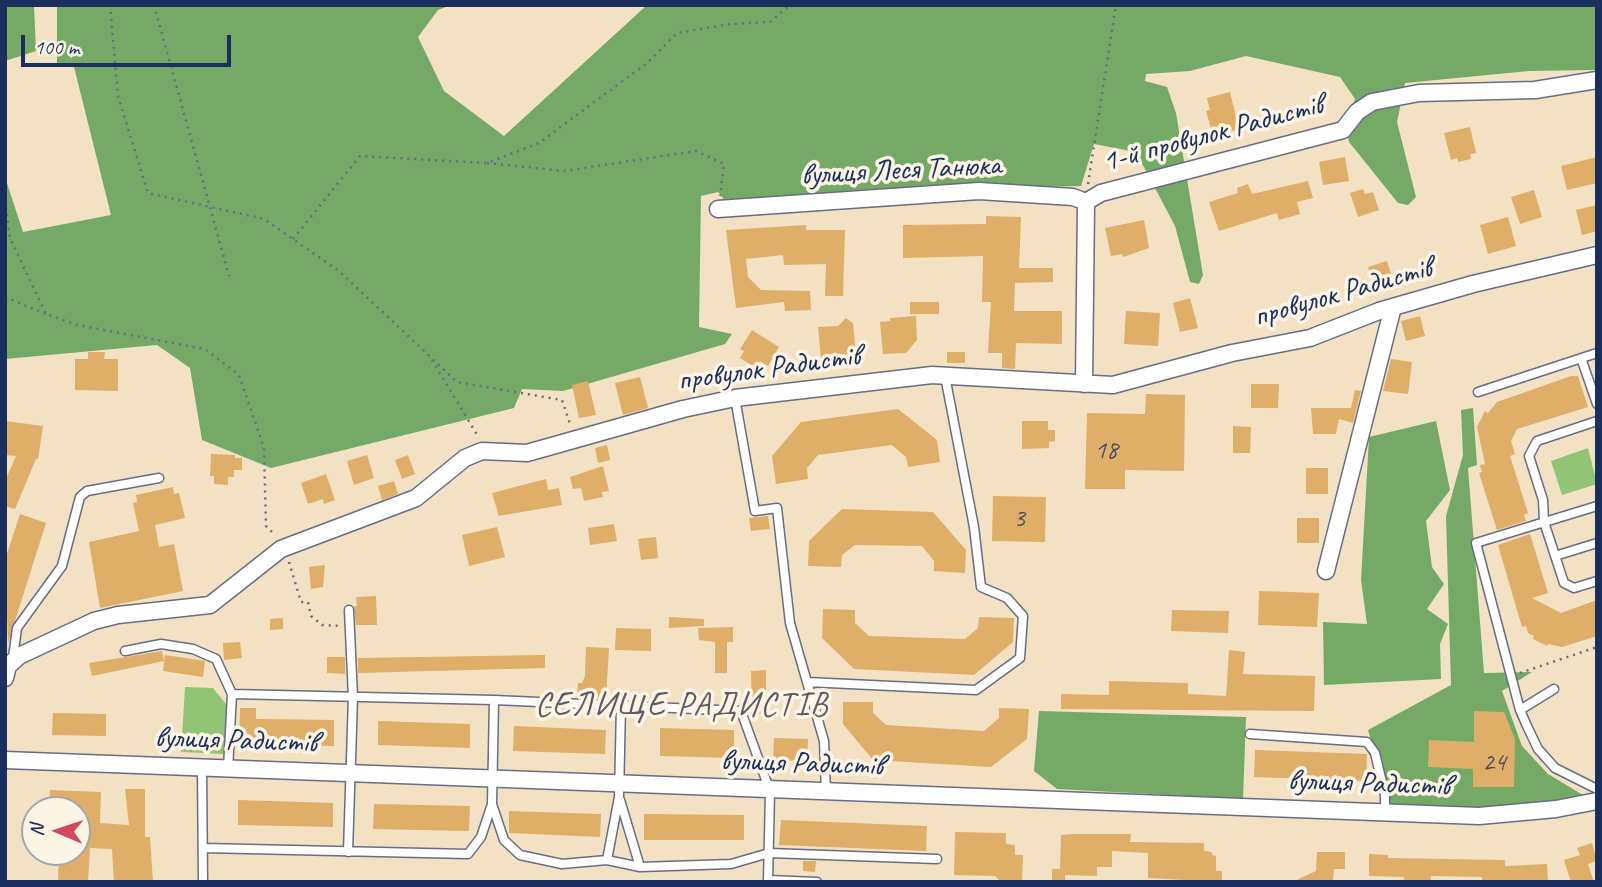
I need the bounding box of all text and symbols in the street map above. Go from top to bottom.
scale bar [24,21,234,65]
text: 100 m [34,34,79,60]
street label: 1-й провулок Радистів [1099,87,1327,181]
street label: вулиця Леся Танюка [800,148,1002,194]
street label: провулок Радистів [1250,250,1436,336]
street label: провулок Радистів [675,338,863,400]
house number: 18 [1094,435,1118,467]
house number: 3 [1013,503,1025,535]
district label: СЕЛИЩЕ РАДИСТІВ [538,686,826,726]
street label: вулиця Радистів [154,720,318,762]
street label: вулиця Радистів [720,743,884,785]
house number: 24 [1482,747,1506,779]
street label: вулиця Радистів [1287,763,1451,805]
north arrow [21,796,91,866]
text: N [25,824,49,837]

